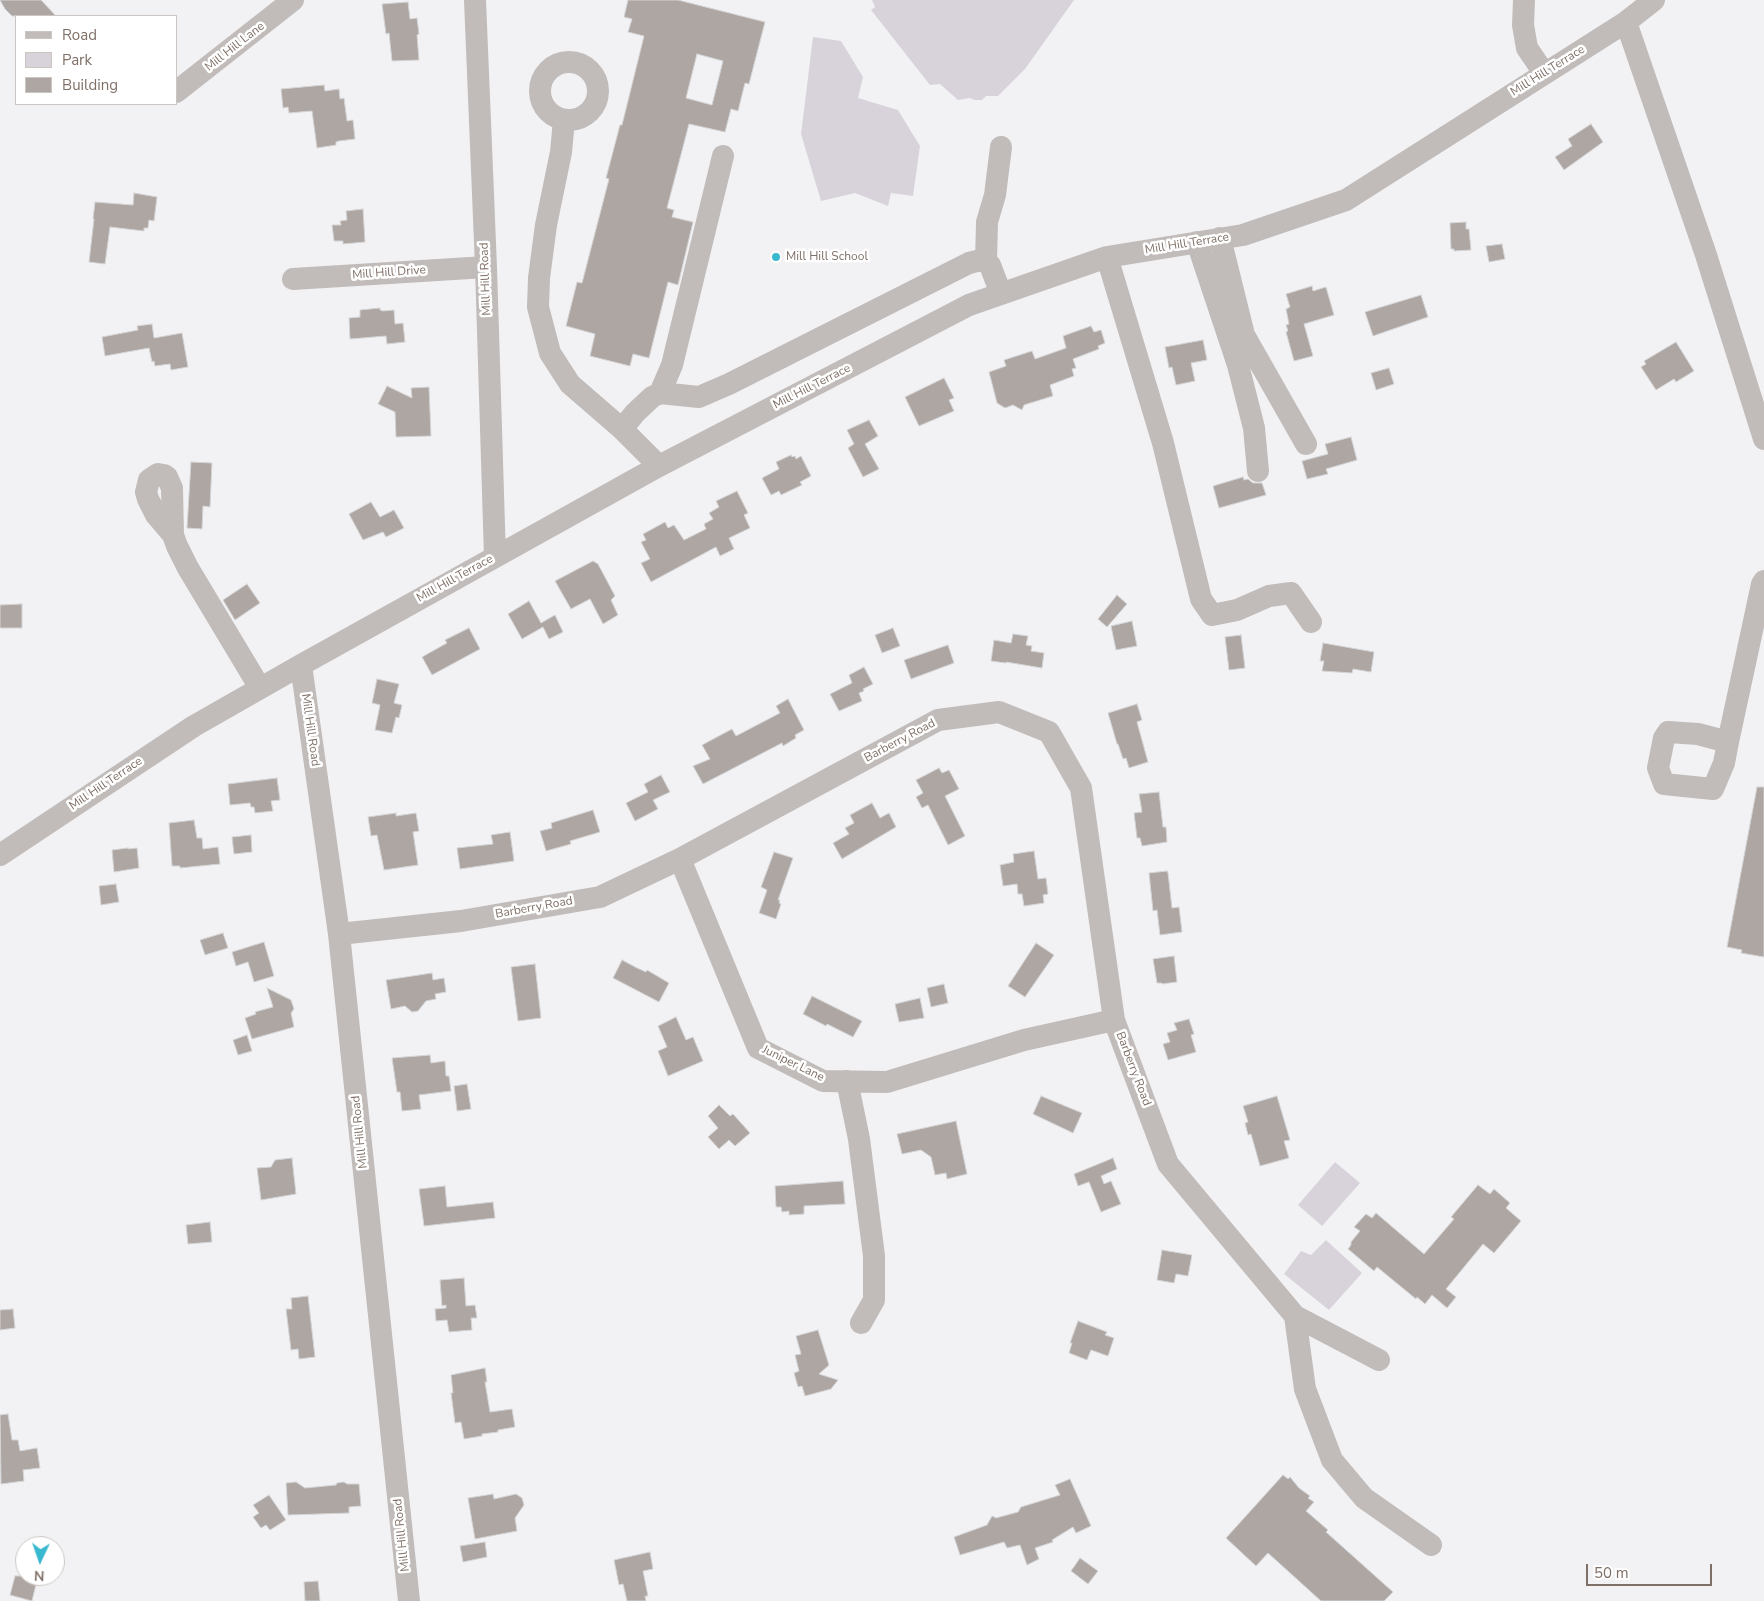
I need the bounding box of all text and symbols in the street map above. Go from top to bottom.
legend [15,15,178,105]
street label: Mill Hill Lane [202,19,268,75]
text: Road [62,25,97,45]
street label: Mill Hill Terrace [1508,42,1588,100]
text: Park [62,50,92,70]
text: Building [62,75,118,95]
street label: Mill Hill Terrace [1144,230,1230,258]
street label: Mill Hill Road [478,242,494,316]
place label: Mill Hill School [786,250,868,264]
marker: Mill Hill School [770,251,782,263]
street label: Mill Hill Drive [352,263,426,283]
street label: Mill Hill Terrace [771,361,853,413]
street label: Mill Hill Terrace [414,552,496,606]
street label: Mill Hill Road [298,693,322,767]
street label: Barberry Road [862,716,938,766]
street label: Mill Hill Terrace [67,754,145,814]
street label: Barberry Road [494,894,574,922]
street label: Barberry Road [1112,1030,1154,1108]
street label: Juniper Lane [760,1043,826,1085]
street label: Mill Hill Road [349,1095,371,1169]
street label: Mill Hill Road [391,1498,413,1572]
north arrow [15,1536,65,1586]
scale bar [1589,1554,1715,1586]
text: 50 m [1594,1563,1629,1583]
text: N [34,1566,45,1585]

